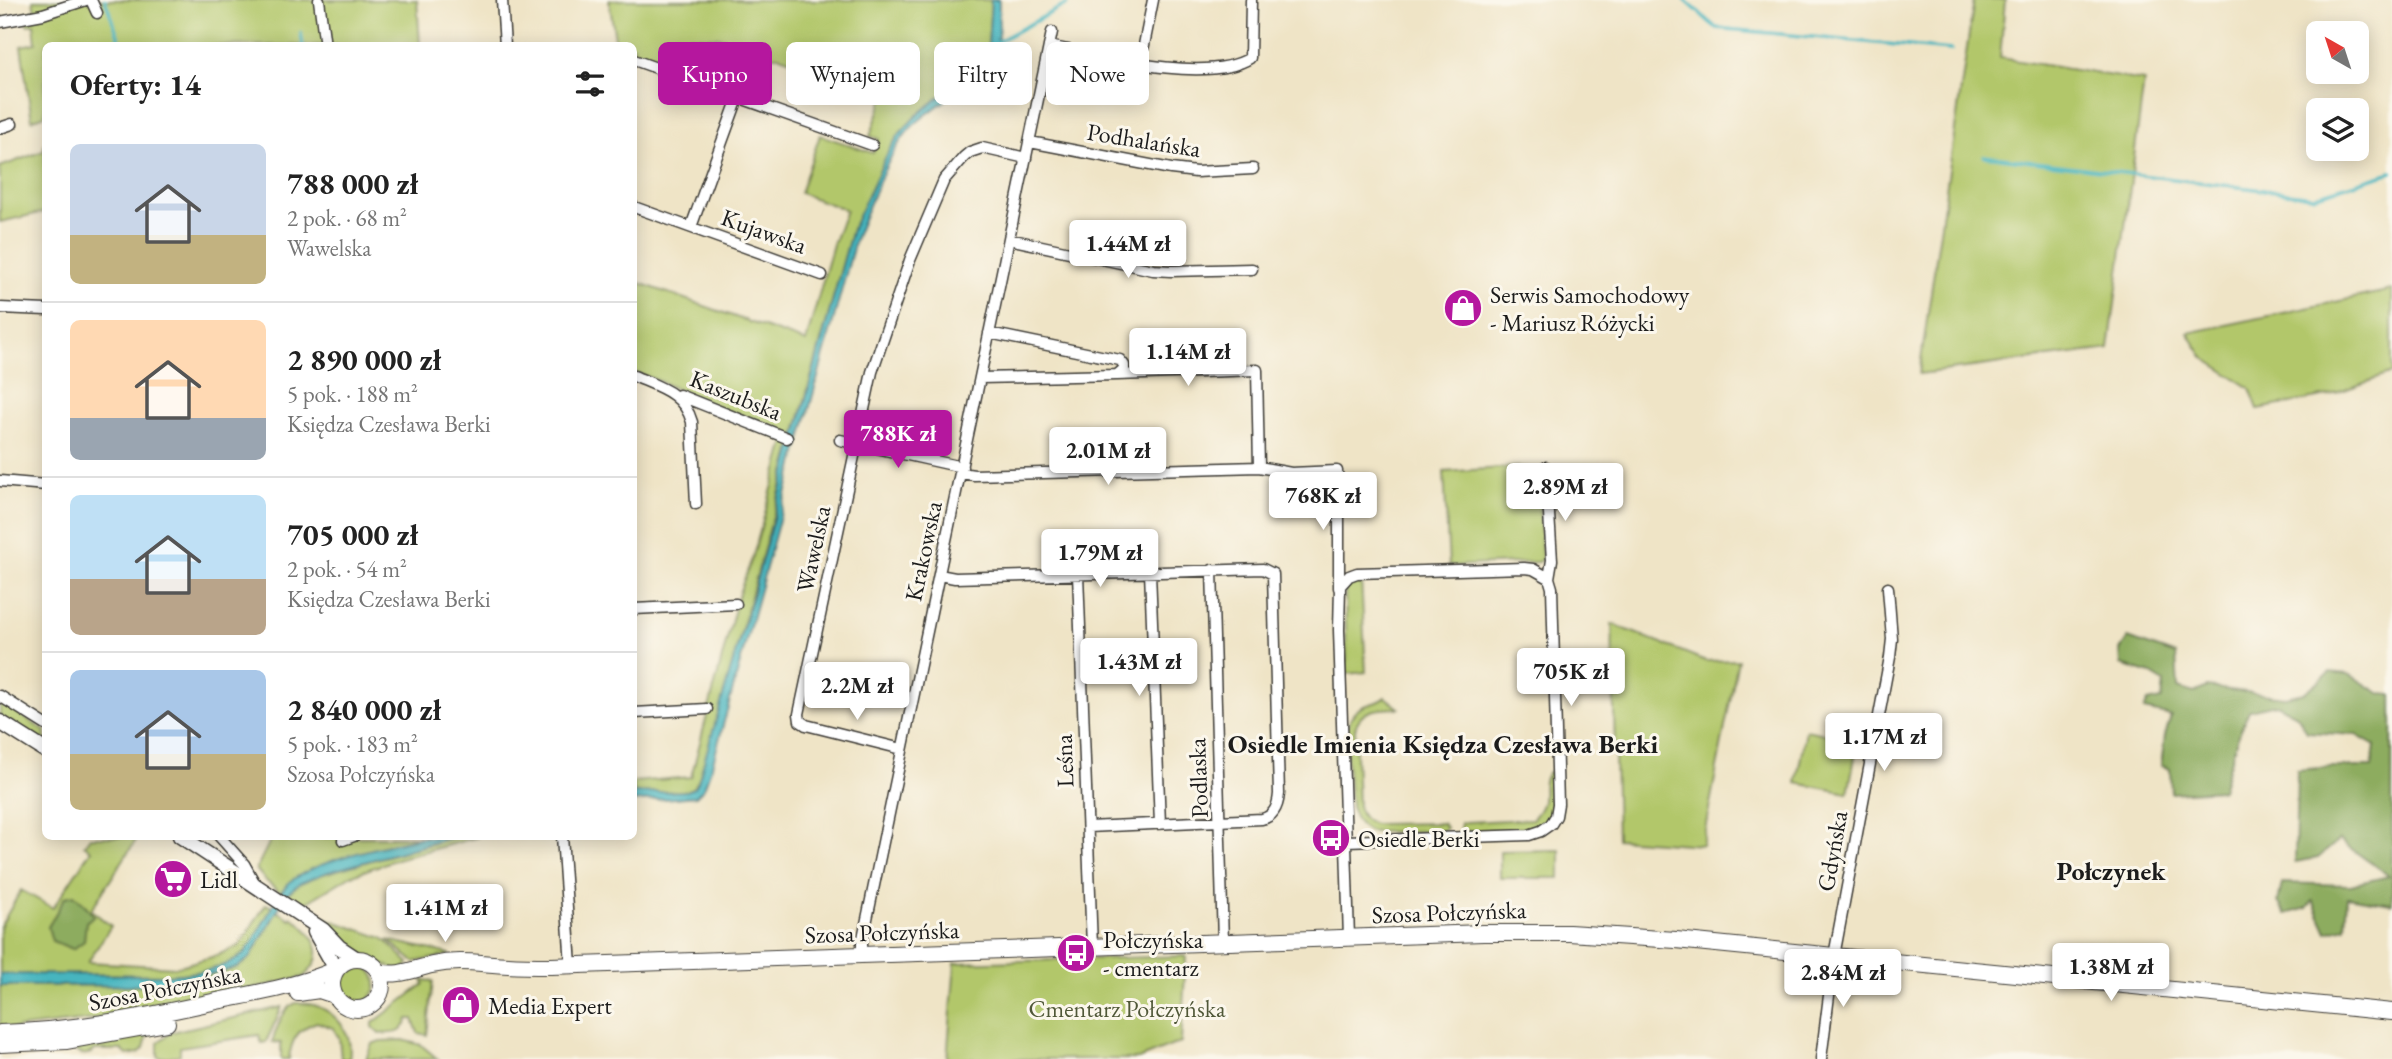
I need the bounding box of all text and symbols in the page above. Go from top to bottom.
north arrow [2306,21,2370,84]
map controls [2306,21,2369,161]
chip: Kupno [658,42,772,105]
chip: Wynajem [786,42,920,105]
chip: Filtry [934,42,1032,105]
chip: Nowe [1046,42,1149,105]
text: Oferty: 14 [70,65,201,104]
icon: filters [571,65,609,103]
button: layers [2306,98,2369,161]
street label: Podhalańska [1085,116,1203,164]
text: 788 000 zł [287,164,418,203]
icon: home [126,172,210,256]
street label: Kujawska [717,201,811,261]
text: 2 pok. · 68 m² [287,203,407,233]
pin: 1.44M zł [1056,220,1200,280]
text: 1.44M zł [1085,228,1171,258]
text: Wawelska [287,233,372,263]
place label: Serwis Samochodowy - Mariusz Różycki [1490,279,1690,338]
shop icon: Serwis Samochodowy - Mariusz Różycki [1442,287,1484,329]
pin: 1.14M zł [1116,328,1260,388]
text: 1.14M zł [1145,336,1231,366]
text: 2 890 000 zł [287,340,441,379]
icon: home [126,348,210,432]
street label: Kaszubska [686,363,787,428]
text: 5 pok. · 188 m² [287,379,418,409]
text: Księdza Czesława Berki [287,409,491,439]
pin: 788K zł [833,410,963,470]
text: 788K zł [860,418,936,448]
pin: 2.01M zł [1036,428,1180,487]
text: 2.01M zł [1065,435,1151,465]
pin: 2.89M zł [1493,463,1637,523]
text: 2.89M zł [1522,471,1608,501]
pin: 768K zł [1258,472,1388,532]
text: 768K zł [1285,480,1361,510]
street label: Krakowska [897,498,949,604]
street label: Wawelska [789,502,837,595]
text: 705 000 zł [287,515,418,554]
icon: home [126,523,210,607]
pin: 1.79M zł [1028,530,1172,589]
text: 1.79M zł [1057,537,1143,567]
text: 2 pok. · 54 m² [287,554,407,584]
text: Księdza Czesława Berki [287,584,491,614]
pin: 1.43M zł [1067,638,1211,698]
text: 1.43M zł [1096,646,1182,676]
pin: 705K zł [1506,648,1636,708]
text: 705K zł [1533,656,1609,686]
pin: 2.2M zł [792,662,922,722]
text: 2.2M zł [820,670,894,700]
text: 2 840 000 zł [287,690,441,729]
icon: home [126,698,210,782]
pin: 1.17M zł [1812,714,1956,773]
text: 1.17M zł [1841,721,1927,751]
district label: Osiedle Imienia Księdza Czesława Berki [1228,727,1658,761]
text: 5 pok. · 183 m² [287,729,418,759]
street label: Leśna [1048,733,1080,788]
street label: Podlaska [1181,737,1215,819]
text: Szosa Połczyńska [287,759,435,789]
street label: Gdyńska [1810,808,1854,894]
bus stop icon: Osiedle Berki [1310,817,1352,859]
place label: Osiedle Berki [1358,823,1480,854]
district label: Połczynek [2056,854,2166,888]
supermarket icon: Lidl [152,858,194,900]
place label: Lidl [200,864,238,895]
pin: 1.41M zł [373,884,517,944]
text: 1.41M zł [402,892,488,922]
street label: Szosa Połczyńska [1371,894,1527,930]
street label: Szosa Połczyńska [804,914,960,950]
place label: Połczyńska - cmentarz [1103,924,1204,983]
bus stop icon: Połczyńska - cmentarz [1055,932,1097,974]
pin: 1.38M zł [2039,944,2183,1003]
pin: 2.84M zł [1771,950,1915,1009]
text: 1.38M zł [2068,951,2154,981]
text: 2.84M zł [1800,957,1886,987]
street label: Szosa Połczyńska [86,958,244,1018]
shop icon: Media Expert [440,984,482,1026]
place label: Media Expert [488,990,612,1021]
park label: Cmentarz Połczyńska [1029,993,1226,1024]

